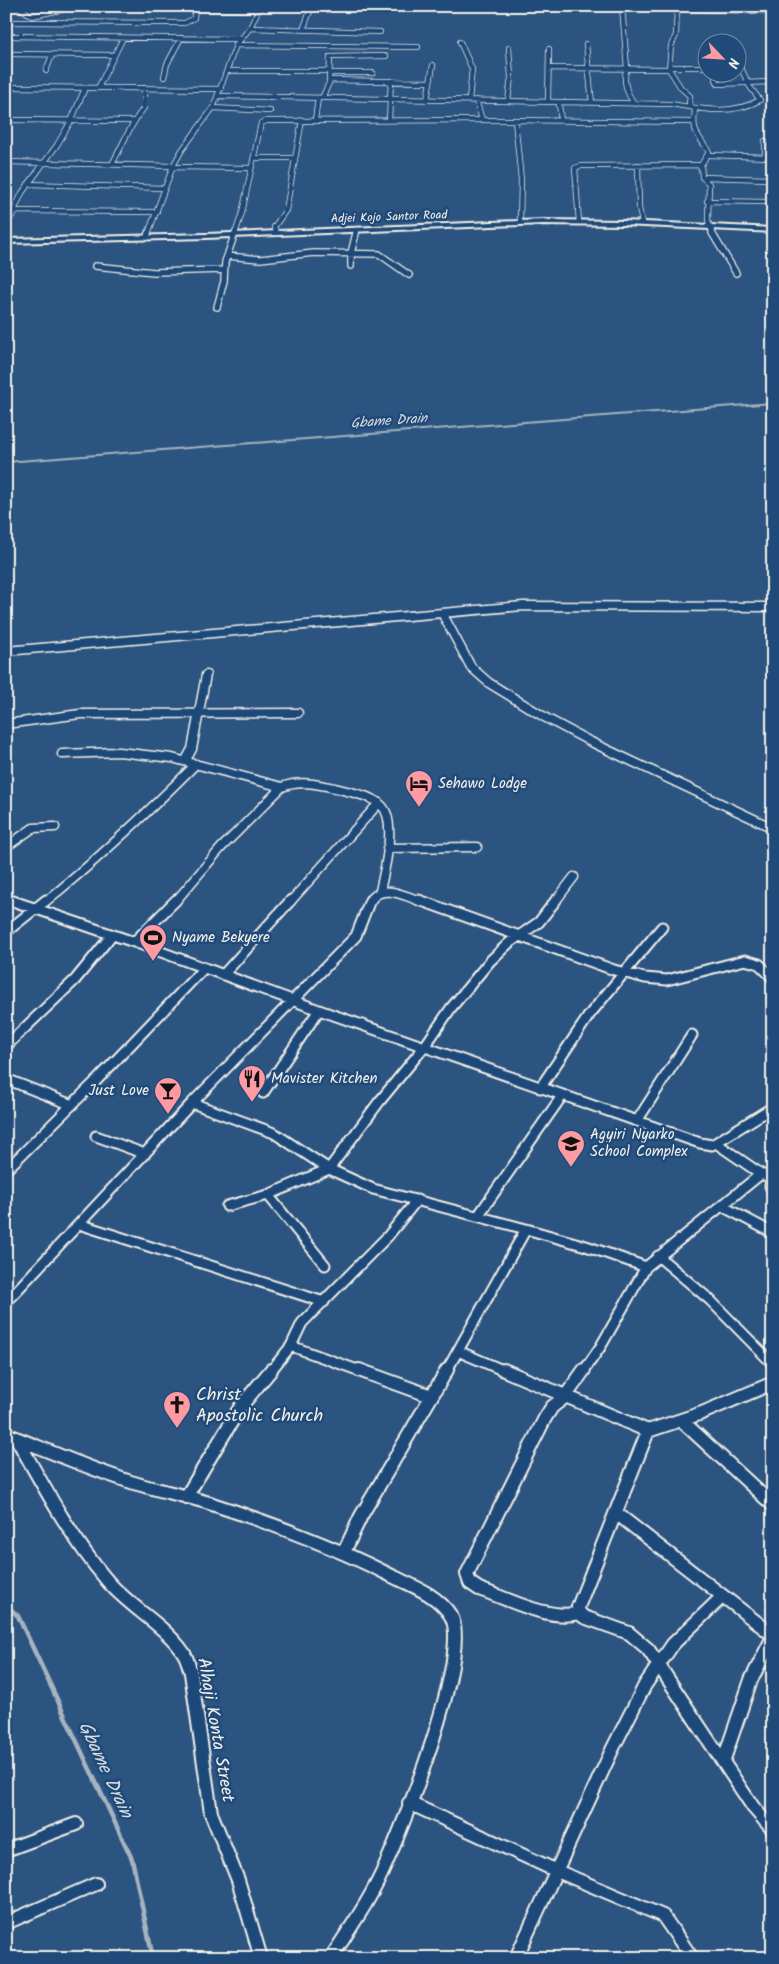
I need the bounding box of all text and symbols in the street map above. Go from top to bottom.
north arrow [696,32,746,82]
text: N [721,54,745,72]
street label: Adjei Kojo Santor Road [330,205,449,229]
water label: Gbame Drain [350,407,429,435]
hotel icon: Sehawo Lodge [404,769,434,808]
place label: Sehawo Lodge [438,772,527,796]
sports icon: Nyame Bekyere [138,923,168,962]
place label: Nyame Bekyere [172,926,270,950]
restaurant icon: Mavister Kitchen [237,1064,267,1103]
place label: Mavister Kitchen [271,1067,377,1091]
bar icon: Just Love [153,1076,183,1115]
place label: Just Love [88,1079,149,1103]
place label: Agyiri Nyarko School Complex [590,1123,688,1164]
school or university icon: Agyiri Nyarko School Complex [556,1129,586,1168]
place label: Christ Apostolic Church [196,1381,323,1431]
church icon: Christ Apostolic Church [162,1390,192,1429]
street label: Alhaji Konta Street [188,1655,242,1806]
water label: Gbame Drain [69,1717,141,1825]

